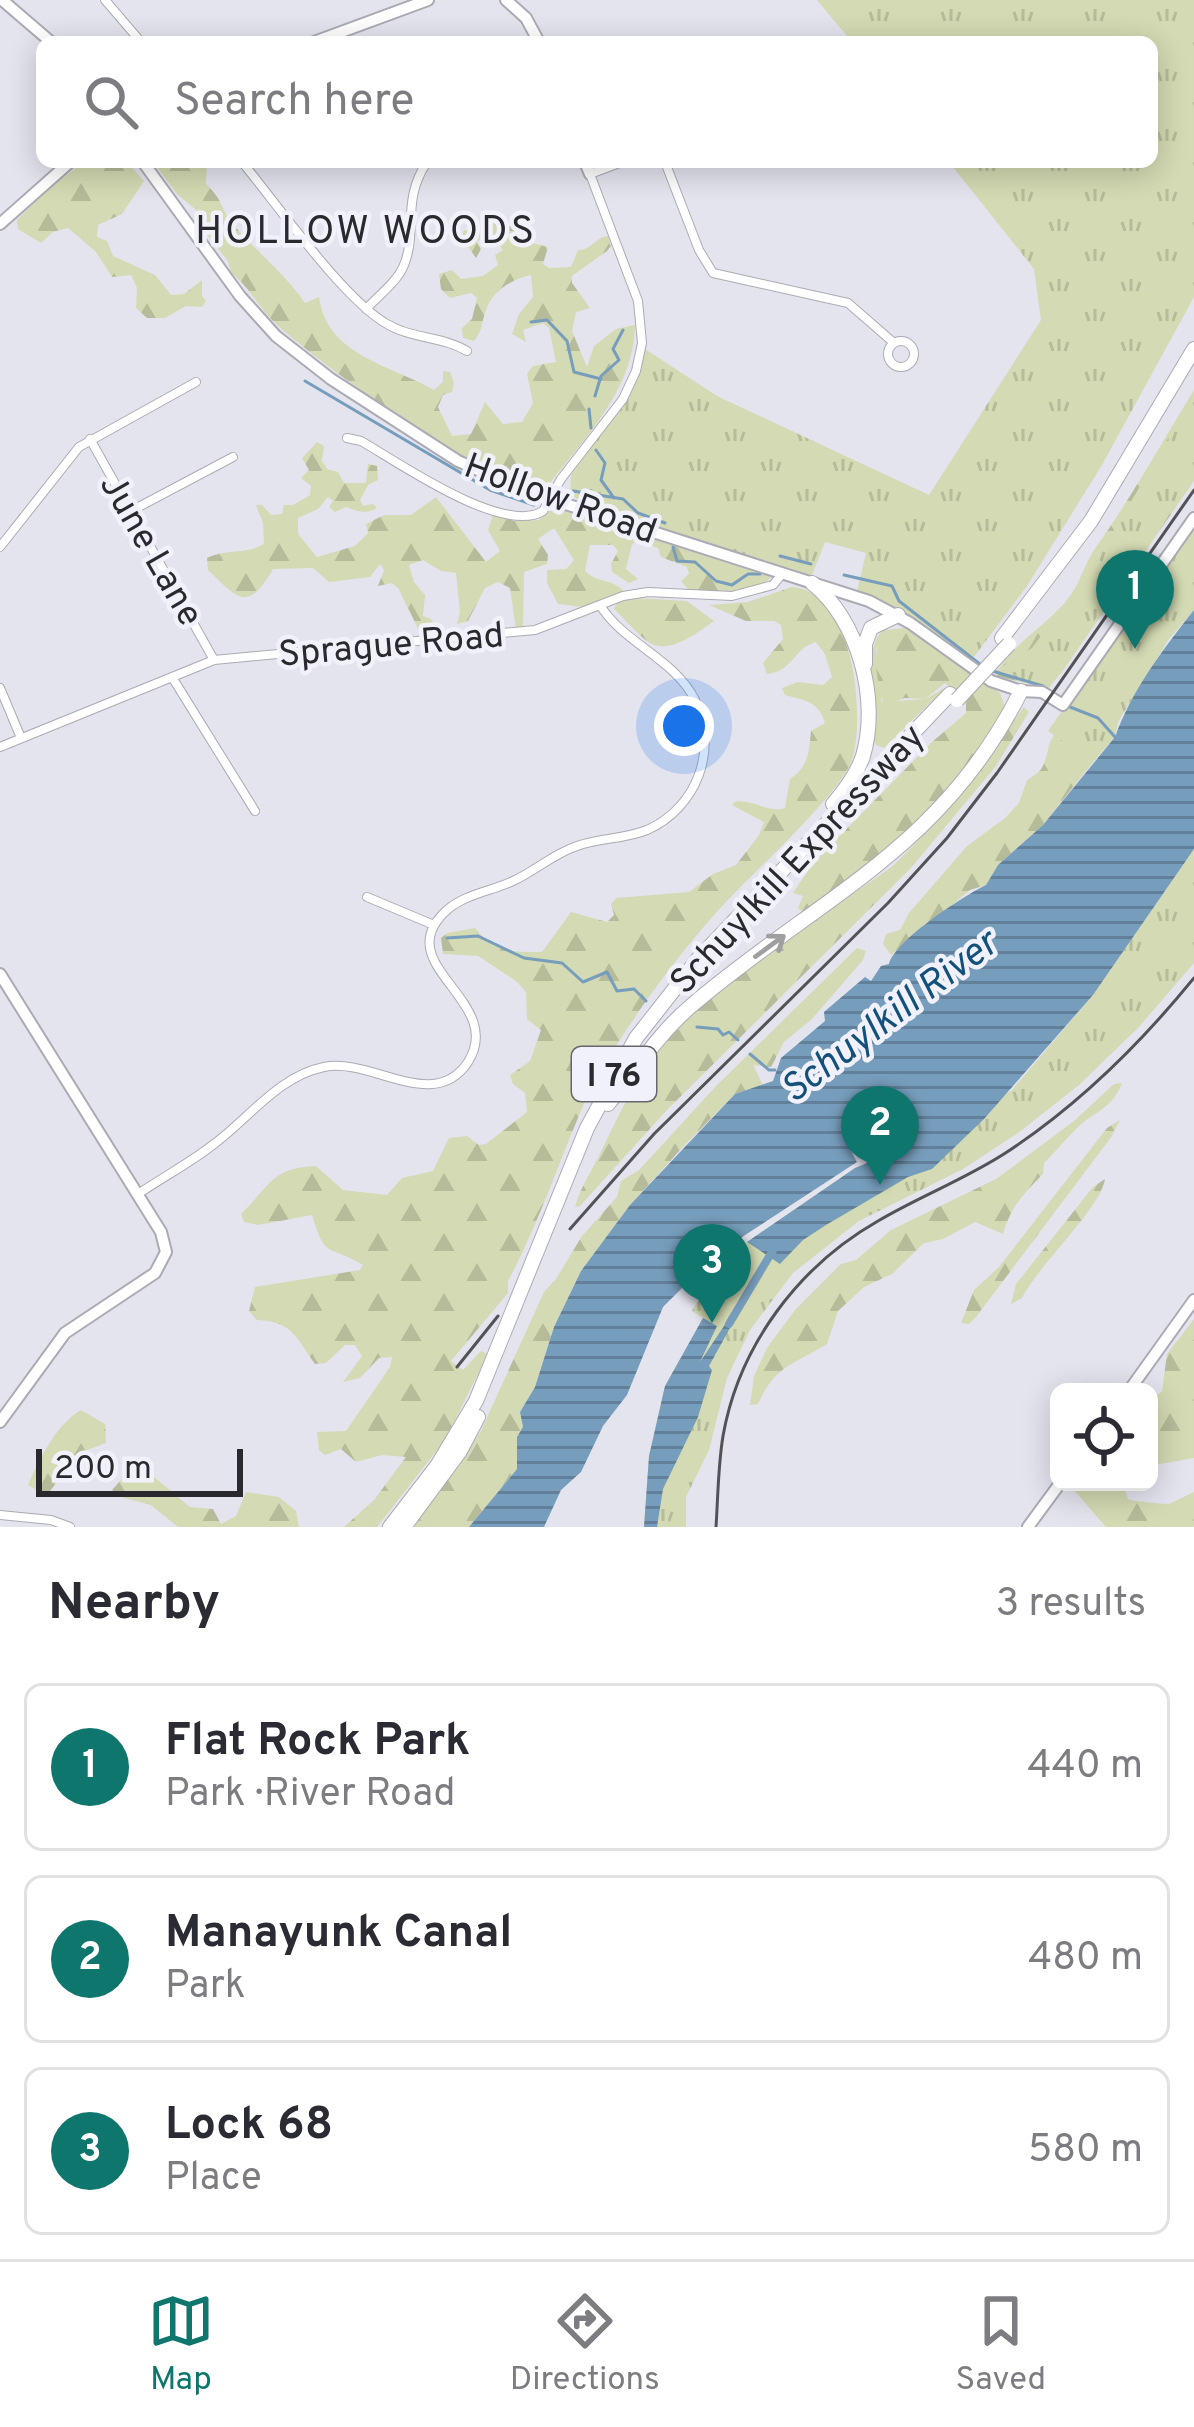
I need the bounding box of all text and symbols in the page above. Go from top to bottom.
search box [36,36,1158,168]
icon: search [78,69,144,135]
text: Search here [174,74,414,131]
district label: HOLLOW WOODS [195,209,537,258]
street label: Hollow Road [457,445,662,557]
street label: June Lane [87,467,212,635]
pin: 1 [1096,550,1174,649]
street label: Sprague Road [277,614,506,680]
your location [654,696,714,756]
street label: Schuylkill Expressway [662,716,936,1006]
water label: Schuylkill River [773,919,1011,1116]
one-way arrow [753,934,786,960]
road number: I 76 [572,1047,656,1101]
pin: 2 [841,1086,919,1185]
pin: 3 [673,1224,751,1323]
map controls [1050,1383,1158,1491]
button: locate [1050,1383,1158,1491]
scale bar [36,1443,243,1496]
text: 200 m [54,1449,152,1491]
text: Nearby [48,1573,220,1638]
text: 3 results [996,1581,1146,1630]
text: Flat Rock Park [165,1714,470,1771]
text: 1 [82,1743,98,1792]
text: 440 m [1027,1743,1143,1792]
text: Park · River Road [165,1771,455,1820]
text: Manayunk Canal [165,1906,512,1963]
text: 2 [78,1935,102,1984]
text: 480 m [1028,1935,1143,1984]
text: Park [165,1963,246,2012]
text: Lock 68 [165,2098,333,2155]
text: 3 [78,2127,102,2176]
text: 580 m [1028,2127,1143,2176]
text: Place [165,2155,262,2204]
tab: Map [148,2288,214,2402]
tab: Directions [510,2288,660,2402]
tab: Saved [955,2288,1046,2402]

